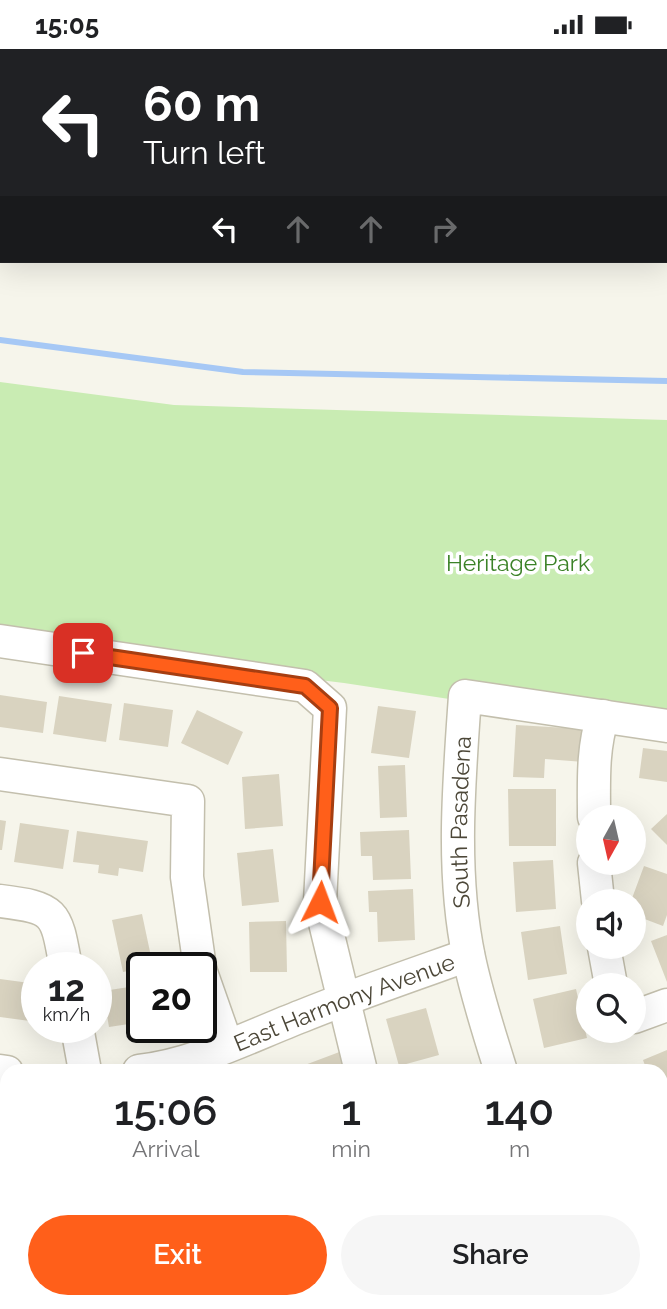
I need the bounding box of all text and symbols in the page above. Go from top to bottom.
text: 15:05 [35,10,99,40]
text: 60 m [143,75,260,132]
icon: left [28,77,119,168]
text: Turn left [143,134,265,171]
icon: left [206,210,244,248]
icon: ahead [279,210,317,248]
icon: ahead [352,210,390,248]
icon: right [425,210,463,248]
park label: Heritage Park [446,549,590,576]
pin [53,623,113,683]
icon: arrive [64,634,102,672]
street label: South Pasadena [444,735,476,910]
north arrow [576,805,646,875]
map controls [576,805,646,1043]
position arrow [283,865,357,939]
button: sound [576,889,646,959]
street label: East Harmony Avenue [230,947,458,1056]
speed limit sign: 20 [126,952,217,1043]
text: 12 [48,968,85,1009]
button: search [576,973,646,1043]
text: km/h [43,1004,90,1025]
text: 15:06 [114,1086,217,1135]
text: 1 [341,1086,361,1135]
text: 140 [485,1086,554,1135]
text: Arrival [132,1135,199,1162]
text: min [331,1135,371,1162]
text: m [509,1135,530,1162]
button: Exit [28,1215,327,1295]
button: Share [341,1215,640,1295]

